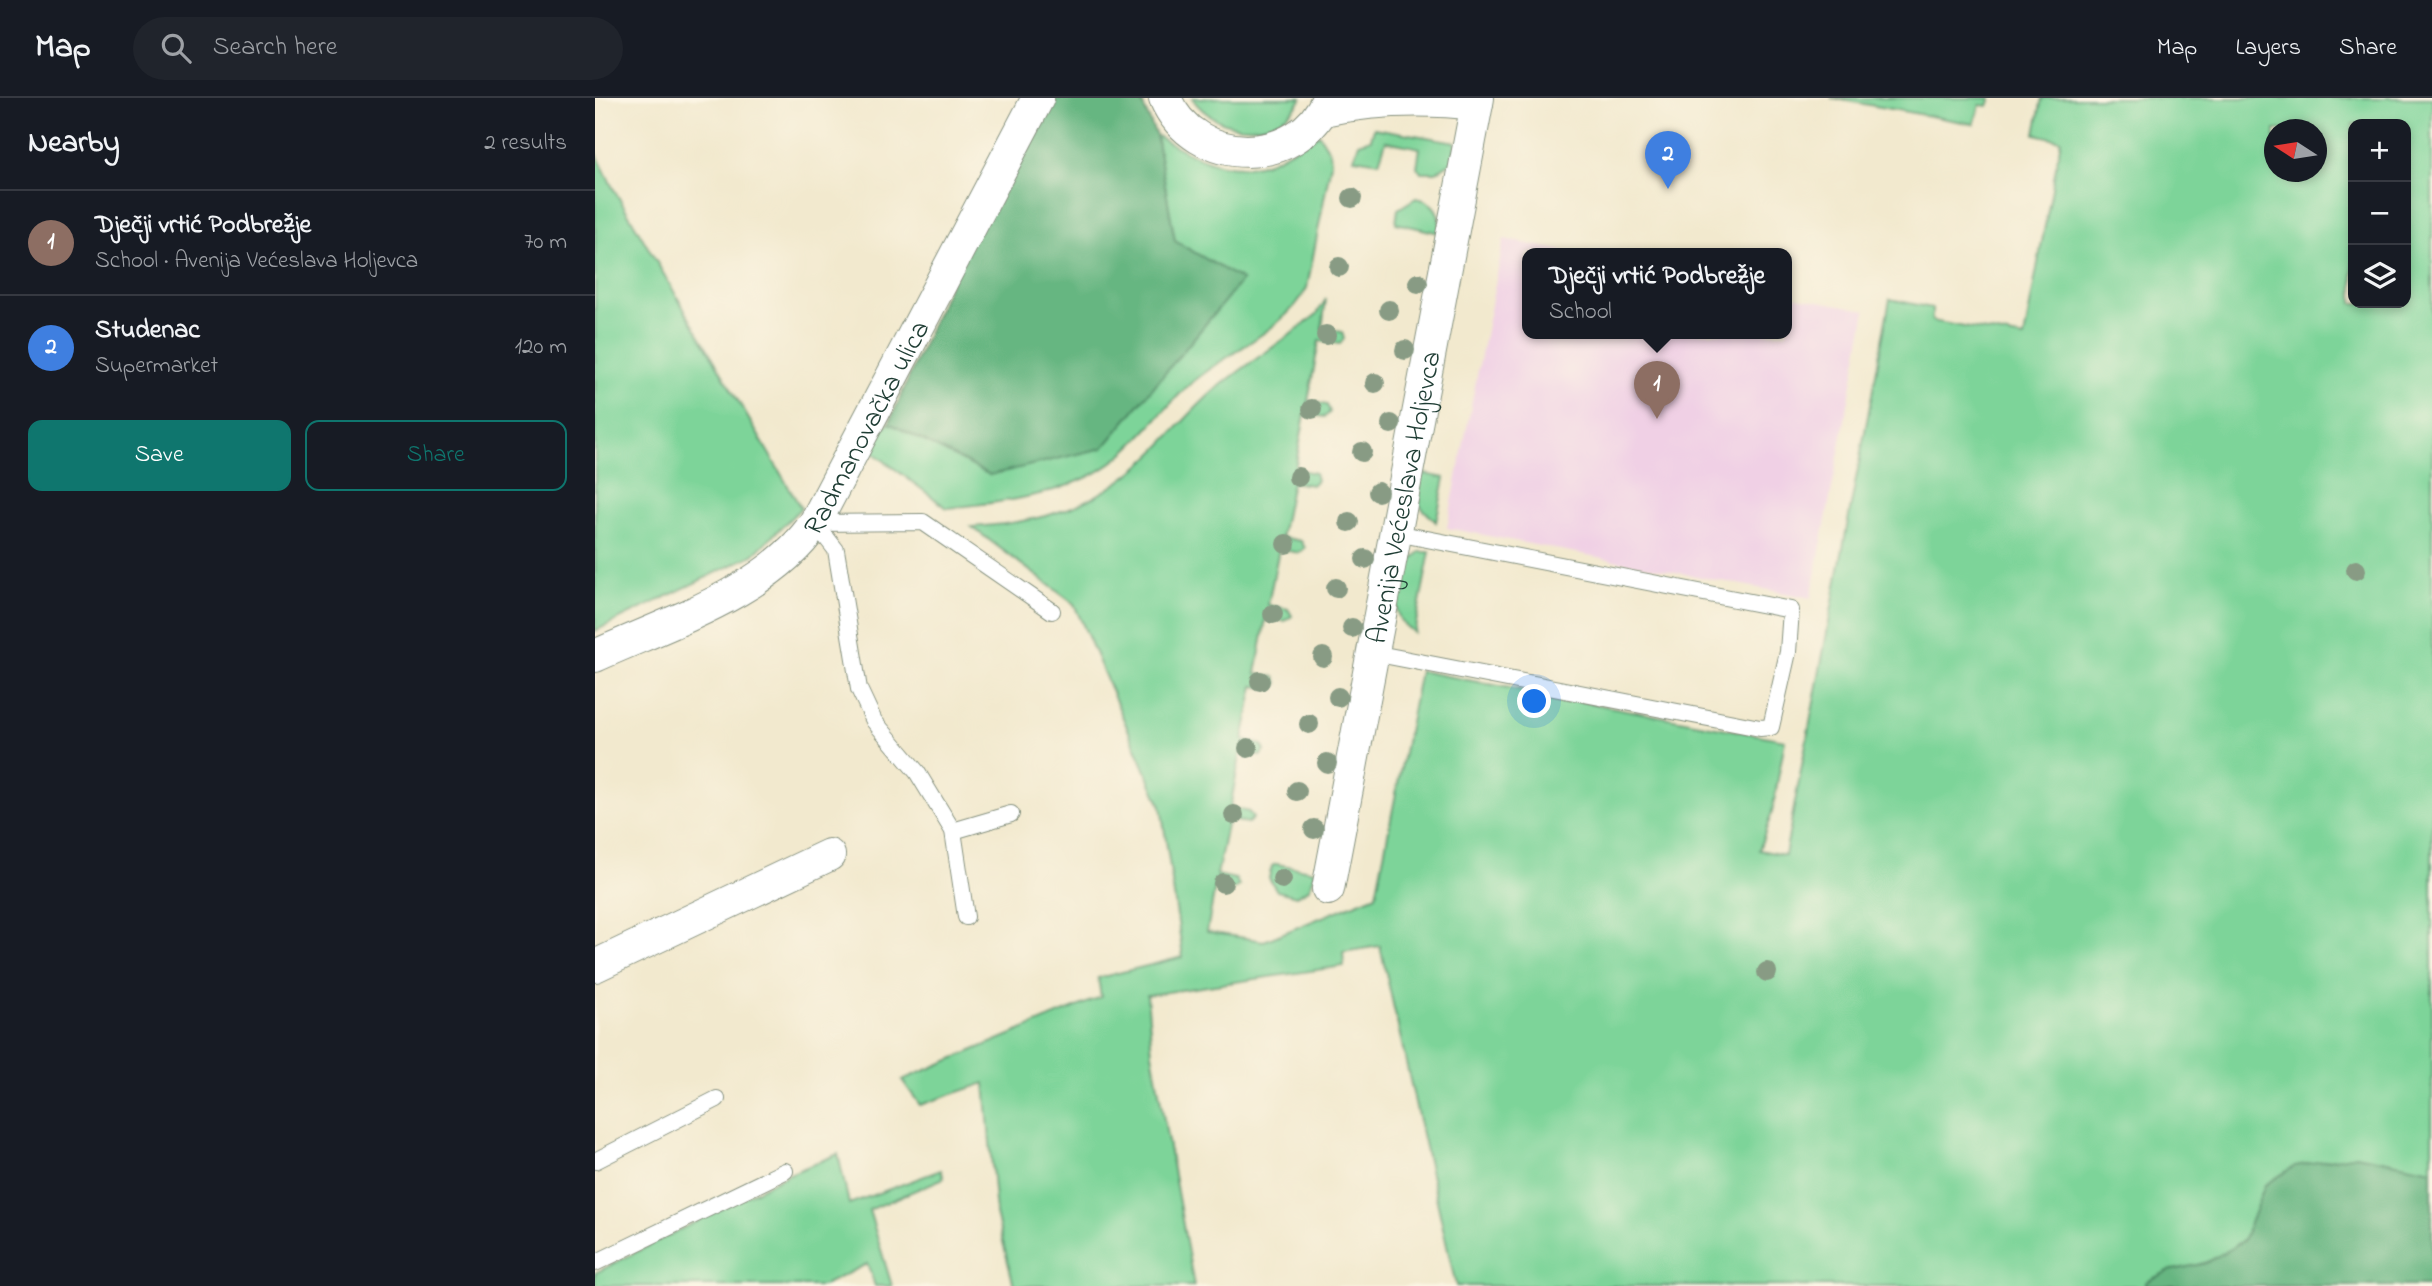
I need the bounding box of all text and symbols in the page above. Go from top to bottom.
search box [133,17,623,80]
text: Map [35,24,91,72]
icon: search [157,29,195,67]
text: Search here [213,29,337,67]
text: Map [2157,31,2197,66]
text: Layers [2235,31,2301,66]
text: Share [2339,31,2397,66]
north arrow [2264,119,2327,182]
map controls [2348,119,2411,308]
button: + [2348,119,2411,182]
text: Nearby [28,122,120,166]
text: 2 results [484,127,567,160]
pin: 2 [1645,131,1691,189]
button: − [2348,182,2411,245]
text: Dječji vrtić Podbrežje [95,207,311,245]
text: 1 [47,226,55,259]
text: 70 m [524,226,567,259]
text: School · Avenija Većeslava Holjevca [95,245,418,278]
button: layers [2348,245,2411,308]
popup [1522,248,1792,339]
text: Dječji vrtić Podbrežje [1549,258,1765,296]
text: School [1549,296,1612,329]
text: Studenac [95,312,200,350]
street label: Radmanovačka ulica [795,314,942,545]
text: 2 [45,331,57,364]
text: 120 m [515,331,567,364]
street label: Avenija Većeslava Holjevca [1358,348,1454,647]
text: Supermarket [95,350,218,383]
pin: 1 [1634,361,1680,419]
button: Save [28,420,291,491]
button: Share [305,420,567,491]
your location [1517,684,1551,718]

